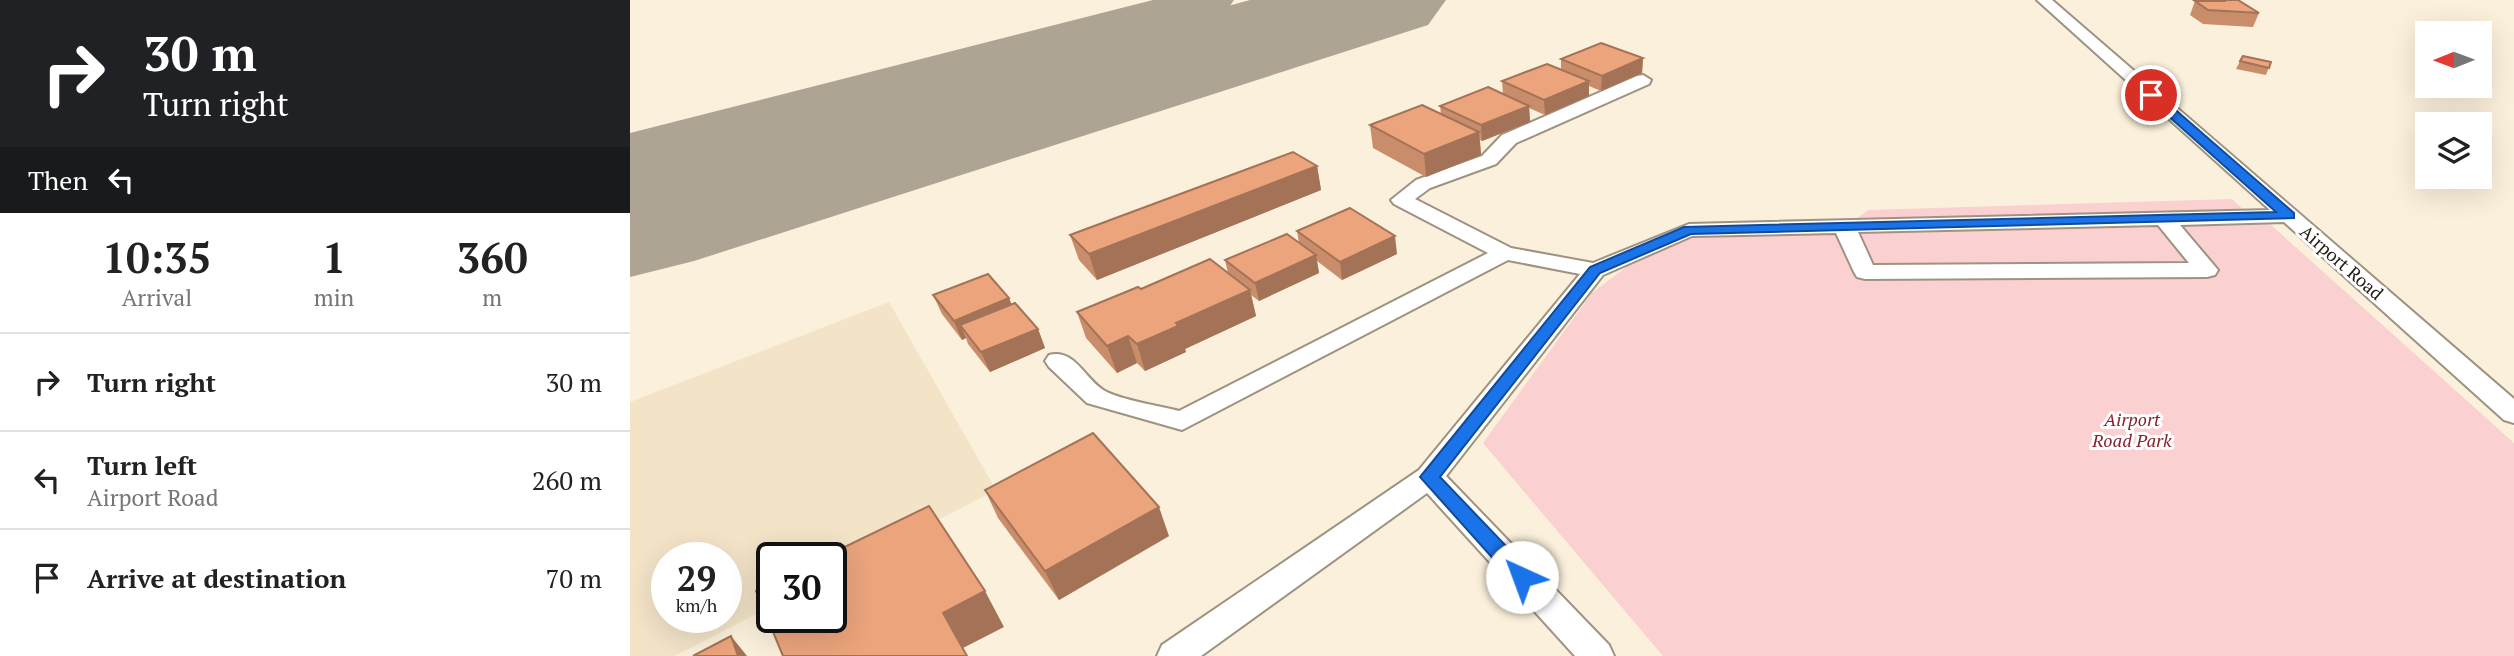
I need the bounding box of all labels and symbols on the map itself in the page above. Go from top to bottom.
north arrow [2415,21,2492,98]
pin [2121,65,2181,125]
street label: Airport Road [2295,219,2389,305]
park label: Airport Road Park [2091,407,2172,452]
position arrow [1485,540,1559,614]
speed limit sign: 30 [756,542,847,633]

